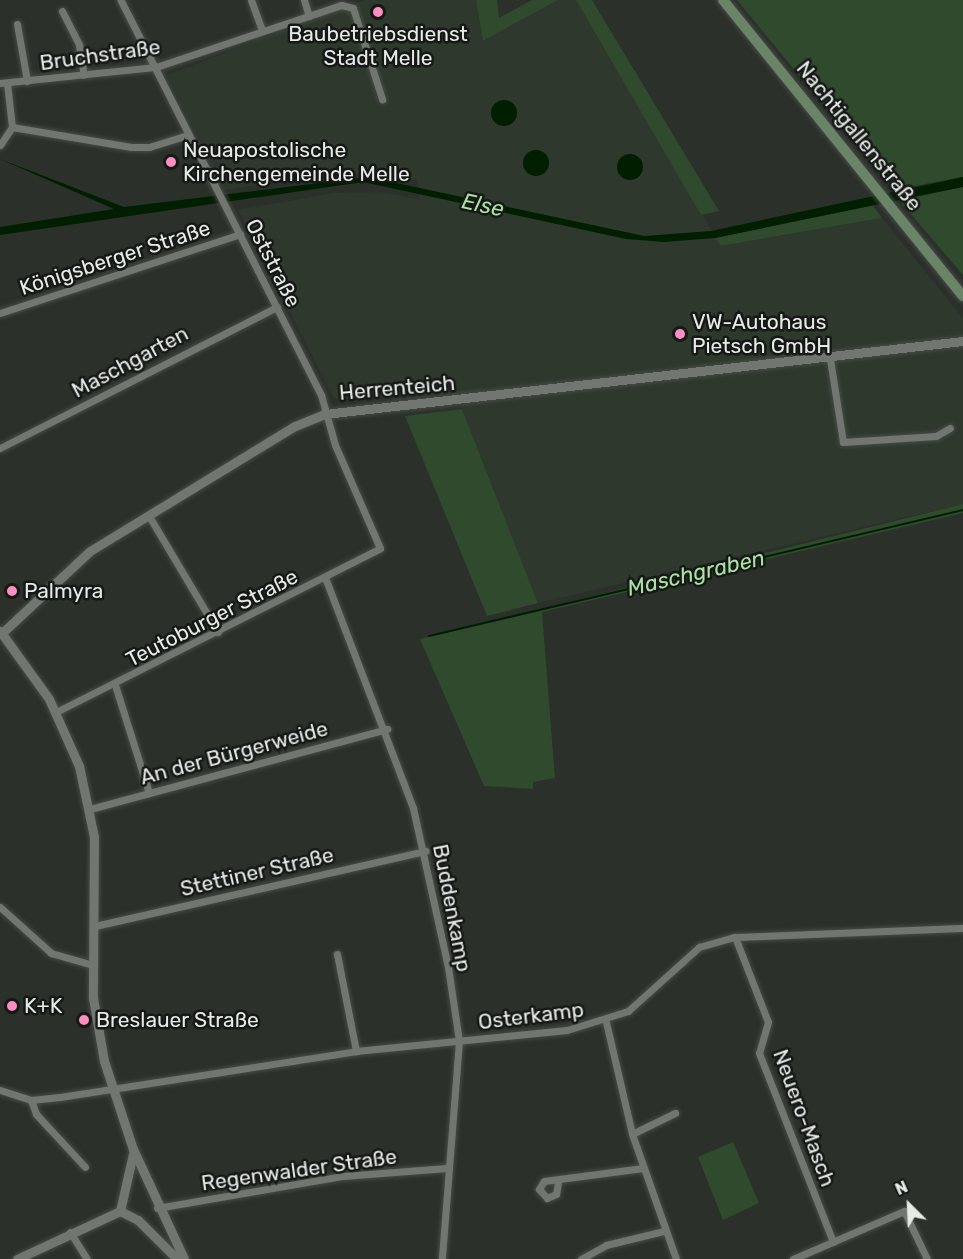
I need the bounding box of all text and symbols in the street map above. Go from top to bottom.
marker: Baubetriebsdienst Stadt Melle [371,5,385,19]
place label: Baubetriebsdienst Stadt Melle [288,21,468,71]
street label: Bruchstraße [38,34,162,76]
street label: Nachtigallenstraße [791,56,927,216]
place label: Neuapostolische Kirchengemeinde Melle [183,137,410,187]
marker: Neuapostolische Kirchengemeinde Melle [164,155,178,169]
water label: Else [460,188,506,222]
street label: Königsberger Straße [16,215,214,301]
street label: Oststraße [240,215,306,311]
place label: VW-Autohaus Pietsch GmbH [692,309,831,359]
street label: Maschgarten [68,321,192,403]
marker: VW-Autohaus Pietsch GmbH [673,327,687,341]
street label: Herrenteich [338,370,456,406]
water label: Maschgraben [625,544,767,602]
street label: Teutoburger Straße [122,564,302,672]
place label: Palmyra [24,578,103,604]
marker: Palmyra [5,584,19,598]
street label: An der Bürgerweide [137,716,331,790]
street label: Stettiner Straße [178,842,336,902]
street label: Buddenkamp [427,842,477,974]
place label: K+K [24,993,62,1019]
street label: Osterkamp [477,997,585,1035]
marker: K+K [5,999,19,1013]
place label: Breslauer Straße [96,1007,259,1033]
marker: Breslauer Straße [77,1013,91,1027]
street label: Neuero-Masch [768,1046,840,1190]
street label: Regenwalder Straße [199,1144,399,1196]
north arrow [879,1175,939,1235]
text: N [892,1177,911,1199]

